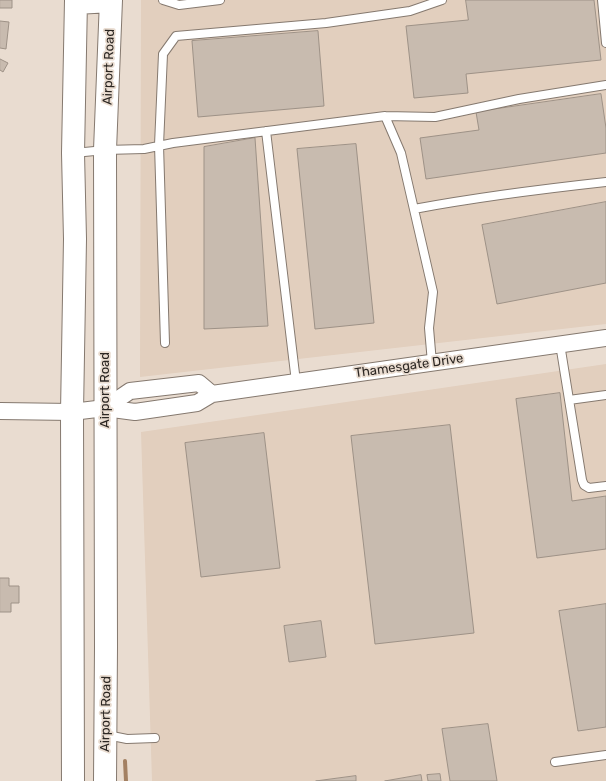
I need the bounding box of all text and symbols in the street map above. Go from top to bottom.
street label: Airport Road [100,29,118,105]
street label: Thamesgate Drive [354,351,464,381]
street label: Airport Road [97,352,113,428]
street label: Airport Road [98,676,114,752]

